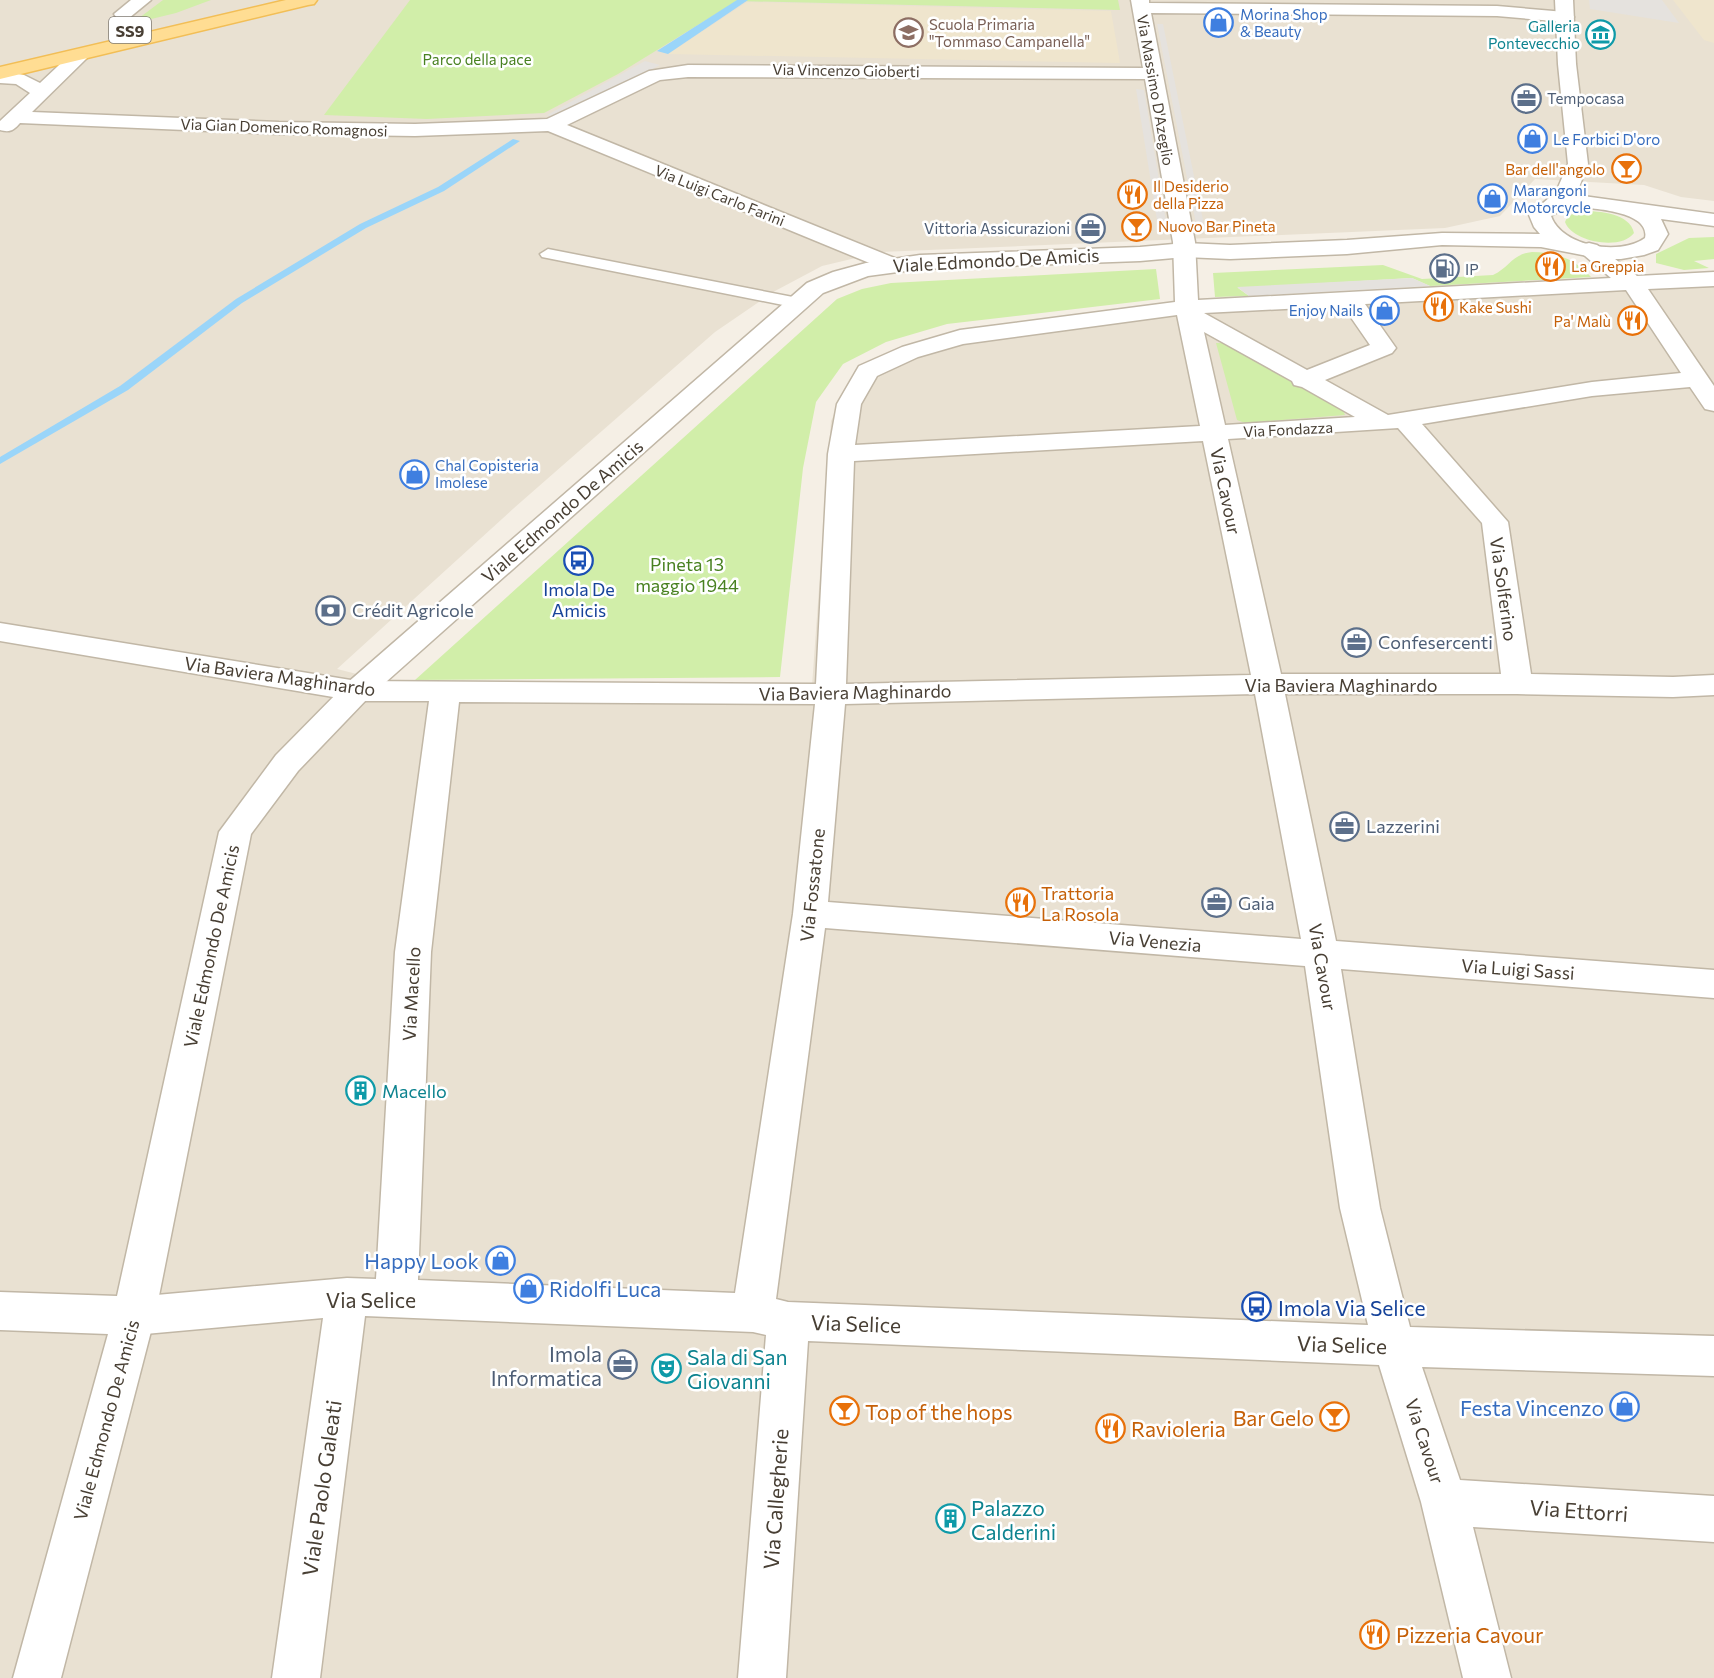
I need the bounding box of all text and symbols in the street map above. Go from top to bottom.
place label: Morina Shop & Beauty [1240,5,1328,40]
shop icon: Morina Shop & Beauty [1203,7,1235,39]
street label: Via Massimo D'Azeglio [1134,13,1178,167]
place label: Scuola Primaria "Tommaso Campanella" [929,15,1090,50]
road number: SS9 [109,17,151,43]
school or university icon: Scuola Primaria "Tommaso Campanella" [892,17,924,49]
place label: Galleria Pontevecchio [1488,17,1580,52]
museum icon: Galleria Pontevecchio [1585,19,1617,51]
park label: Parco della pace [422,50,532,68]
street label: Via Vincenzo Gioberti [772,60,920,80]
office icon: Tempocasa [1510,82,1542,114]
place label: Tempocasa [1547,89,1624,107]
street label: Via Gian Domenico Romagnosi [180,114,388,140]
shop icon: Le Forbici D'oro [1516,123,1548,155]
place label: Le Forbici D'oro [1553,130,1660,148]
bar icon: Bar dell'angolo [1610,153,1642,185]
place label: Bar dell'angolo [1505,160,1605,178]
street label: Via Luigi Carlo Farini [652,161,788,229]
place label: Il Desiderio della Pizza [1153,177,1229,212]
restaurant icon: Il Desiderio della Pizza [1116,179,1148,211]
place label: Marangoni Motorcycle [1513,181,1591,216]
shop icon: Marangoni Motorcycle [1476,183,1508,215]
bar icon: Nuovo Bar Pineta [1121,210,1153,242]
office icon: Vittoria Assicurazioni [1075,212,1107,244]
place label: Nuovo Bar Pineta [1158,217,1276,235]
place label: Vittoria Assicurazioni [924,219,1070,237]
street label: Viale Edmondo De Amicis [892,244,1100,276]
restaurant icon: La Greppia [1534,250,1566,282]
fuel station icon: IP [1428,253,1460,285]
place label: La Greppia [1571,257,1644,275]
place label: IP [1465,260,1479,278]
restaurant icon: Kake Sushi [1422,291,1454,323]
shop icon: Enjoy Nails [1368,294,1400,326]
place label: Kake Sushi [1459,298,1532,316]
place label: Enjoy Nails [1289,301,1363,319]
restaurant icon: Pa' Malù [1616,305,1648,337]
place label: Pa' Malù [1554,312,1611,330]
street label: Via Fondazza [1243,418,1333,440]
street label: Viale Edmondo De Amicis [477,435,647,587]
street label: Via Cavour [1206,446,1246,536]
place label: Chal Copisteria Imolese [435,456,539,491]
shop icon: Chal Copisteria Imolese [398,458,430,490]
street label: Via Solferino [1486,536,1522,642]
bus stop icon: Imola De Amicis [563,544,595,576]
park label: Pineta 13 maggio 1944 [635,553,739,596]
place label: Imola De Amicis [543,578,615,621]
bank icon: Crédit Agricole [315,594,347,626]
place label: Crédit Agricole [352,599,474,621]
office icon: Confesercenti [1341,626,1373,658]
place label: Confesercenti [1378,631,1493,653]
street label: Via Baviera Maghinardo [183,652,377,700]
street label: Via Baviera Maghinardo [1245,674,1437,696]
street label: Via Baviera Maghinardo [758,679,952,705]
office icon: Lazzerini [1329,810,1361,842]
place label: Lazzerini [1366,815,1440,837]
street label: Via Fossatone [795,827,829,943]
street label: Viale Edmondo De Amicis [179,842,243,1050]
place label: Trattoria La Rosola [1041,882,1119,925]
restaurant icon: Trattoria La Rosola [1004,887,1036,919]
office icon: Gaia [1201,887,1233,919]
place label: Gaia [1238,892,1275,914]
street label: Via Cavour [1304,922,1342,1012]
street label: Via Venezia [1108,926,1202,956]
street label: Via Macello [398,946,424,1042]
street label: Via Luigi Sassi [1461,954,1575,984]
building icon: Macello [345,1075,377,1107]
place label: Macello [382,1080,447,1102]
shop icon: Happy Look [484,1244,516,1276]
place label: Happy Look [364,1248,479,1273]
shop icon: Ridolfi Luca [512,1272,544,1304]
place label: Ridolfi Luca [549,1276,661,1301]
street label: Via Selice [326,1287,416,1312]
bus stop icon: Imola Via Selice [1241,1291,1273,1323]
place label: Imola Via Selice [1278,1295,1425,1320]
street label: Via Selice [810,1309,902,1337]
street label: Viale Edmondo De Amicis [69,1317,143,1523]
street label: Via Selice [1296,1330,1388,1358]
place label: Imola Informatica [491,1341,602,1390]
place label: Sala di San Giovanni [687,1344,788,1393]
office icon: Imola Informatica [607,1349,639,1381]
theatre icon: Sala di San Giovanni [650,1352,682,1384]
shop icon: Festa Vincenzo [1609,1391,1641,1423]
bar icon: Top of the hops [828,1395,860,1427]
place label: Festa Vincenzo [1460,1395,1604,1420]
street label: Via Cavour [1401,1396,1449,1486]
street label: Viale Paolo Galeati [296,1398,346,1578]
place label: Top of the hops [865,1399,1013,1424]
bar icon: Bar Gelo [1319,1401,1351,1433]
place label: Bar Gelo [1233,1405,1314,1430]
restaurant icon: Ravioleria [1094,1412,1126,1444]
place label: Ravioleria [1131,1416,1226,1441]
street label: Via Callegherie [758,1428,792,1570]
street label: Via Ettorri [1529,1494,1629,1526]
place label: Palazzo Calderini [971,1495,1056,1544]
building icon: Palazzo Calderini [934,1503,966,1535]
restaurant icon: Pizzeria Cavour [1359,1618,1391,1650]
place label: Pizzeria Cavour [1396,1622,1543,1647]

